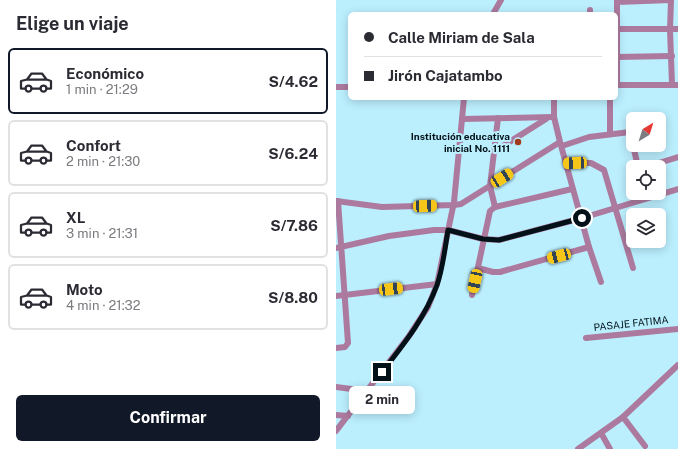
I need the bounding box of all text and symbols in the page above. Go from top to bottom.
text: Elige un viaje [16,13,129,34]
text: Calle Miriam de Sala [388,29,535,46]
icon: car [18,63,54,99]
text: Económico [66,65,144,82]
text: Jirón Cajatambo [388,67,503,84]
text: S/4.62 [269,73,318,90]
text: 1 min · 21:29 [66,82,138,97]
north arrow [626,112,666,152]
map controls [626,112,666,248]
place label: Institución educativa inicial No. 1111 [411,130,510,154]
icon: car [18,135,54,171]
text: Confort [66,137,121,154]
marker: Institución educativa inicial No. 1111 [513,137,523,147]
text: S/6.24 [268,145,318,162]
text: 2 min · 21:30 [66,154,140,169]
car [563,157,587,169]
button: locate [626,160,666,200]
car [489,167,515,189]
car [413,200,437,212]
icon: car [18,207,54,243]
button: layers [626,208,666,248]
text: XL [66,209,85,226]
route start [573,209,591,227]
text: S/7.86 [270,217,318,234]
text: 3 min · 21:31 [66,226,138,241]
car [546,247,572,265]
car [467,268,483,294]
icon: car [18,279,54,315]
text: Moto [66,281,103,298]
car [378,282,404,296]
text: S/8.80 [268,289,318,306]
text: 4 min · 21:32 [66,298,141,313]
street label: PASAJE FATIMA [593,313,669,333]
route end [373,363,391,381]
callout: 2 min [349,386,415,414]
text: 2 min [365,392,399,407]
button: Confirmar [16,395,320,441]

